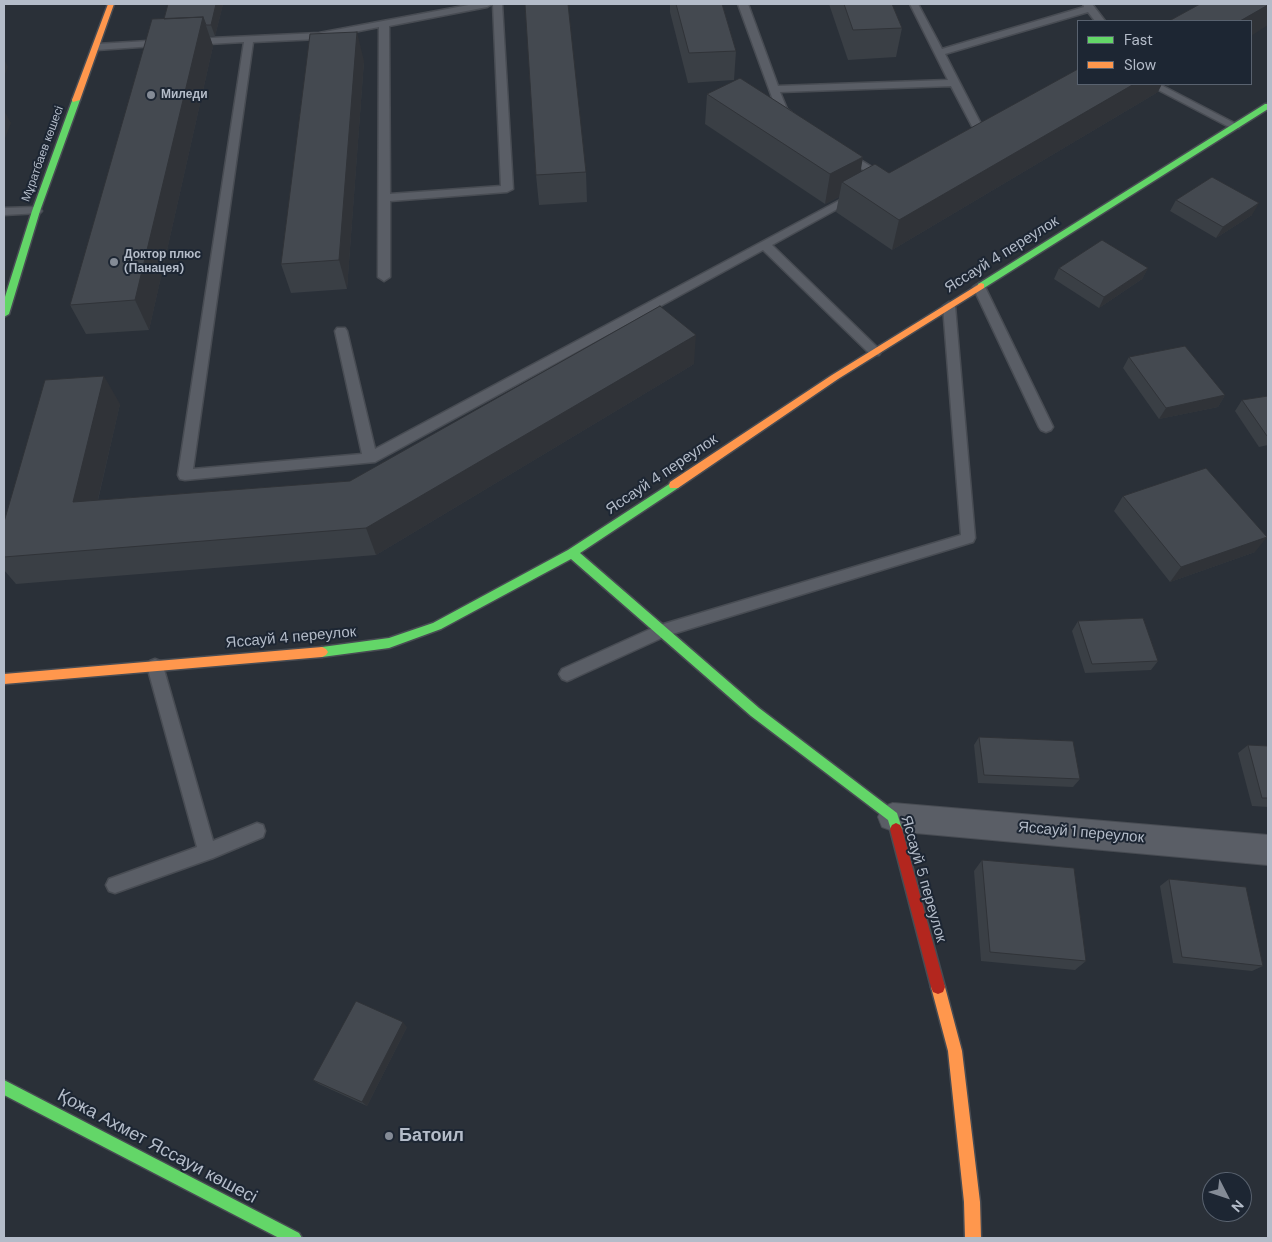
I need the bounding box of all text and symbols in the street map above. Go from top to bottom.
legend [1077,20,1252,85]
text: Fast [1124,30,1153,50]
text: Slow [1124,55,1156,75]
place label: Миледи [161,88,208,102]
marker: Миледи [145,89,157,101]
street label: Мұратбаев көшесі [19,104,67,204]
street label: Яссауй 4 переулок [942,213,1062,297]
place label: Доктор плюс (Панацея) [124,248,201,276]
marker: Доктор плюс (Панацея) [108,256,120,268]
street label: Яссауй 4 переулок [603,431,721,519]
street label: Яссауй 4 переулок [225,623,357,653]
street label: Яссауй 5 переулок [896,814,950,944]
street label: Яссауй 1 переулок [1017,819,1145,847]
street label: Қожа Ахмет Яссауи көшесі [54,1085,260,1209]
place label: Батоил [399,1125,464,1147]
marker: Батоил [383,1130,395,1142]
north arrow [1202,1172,1252,1222]
text: N [1227,1196,1248,1216]

